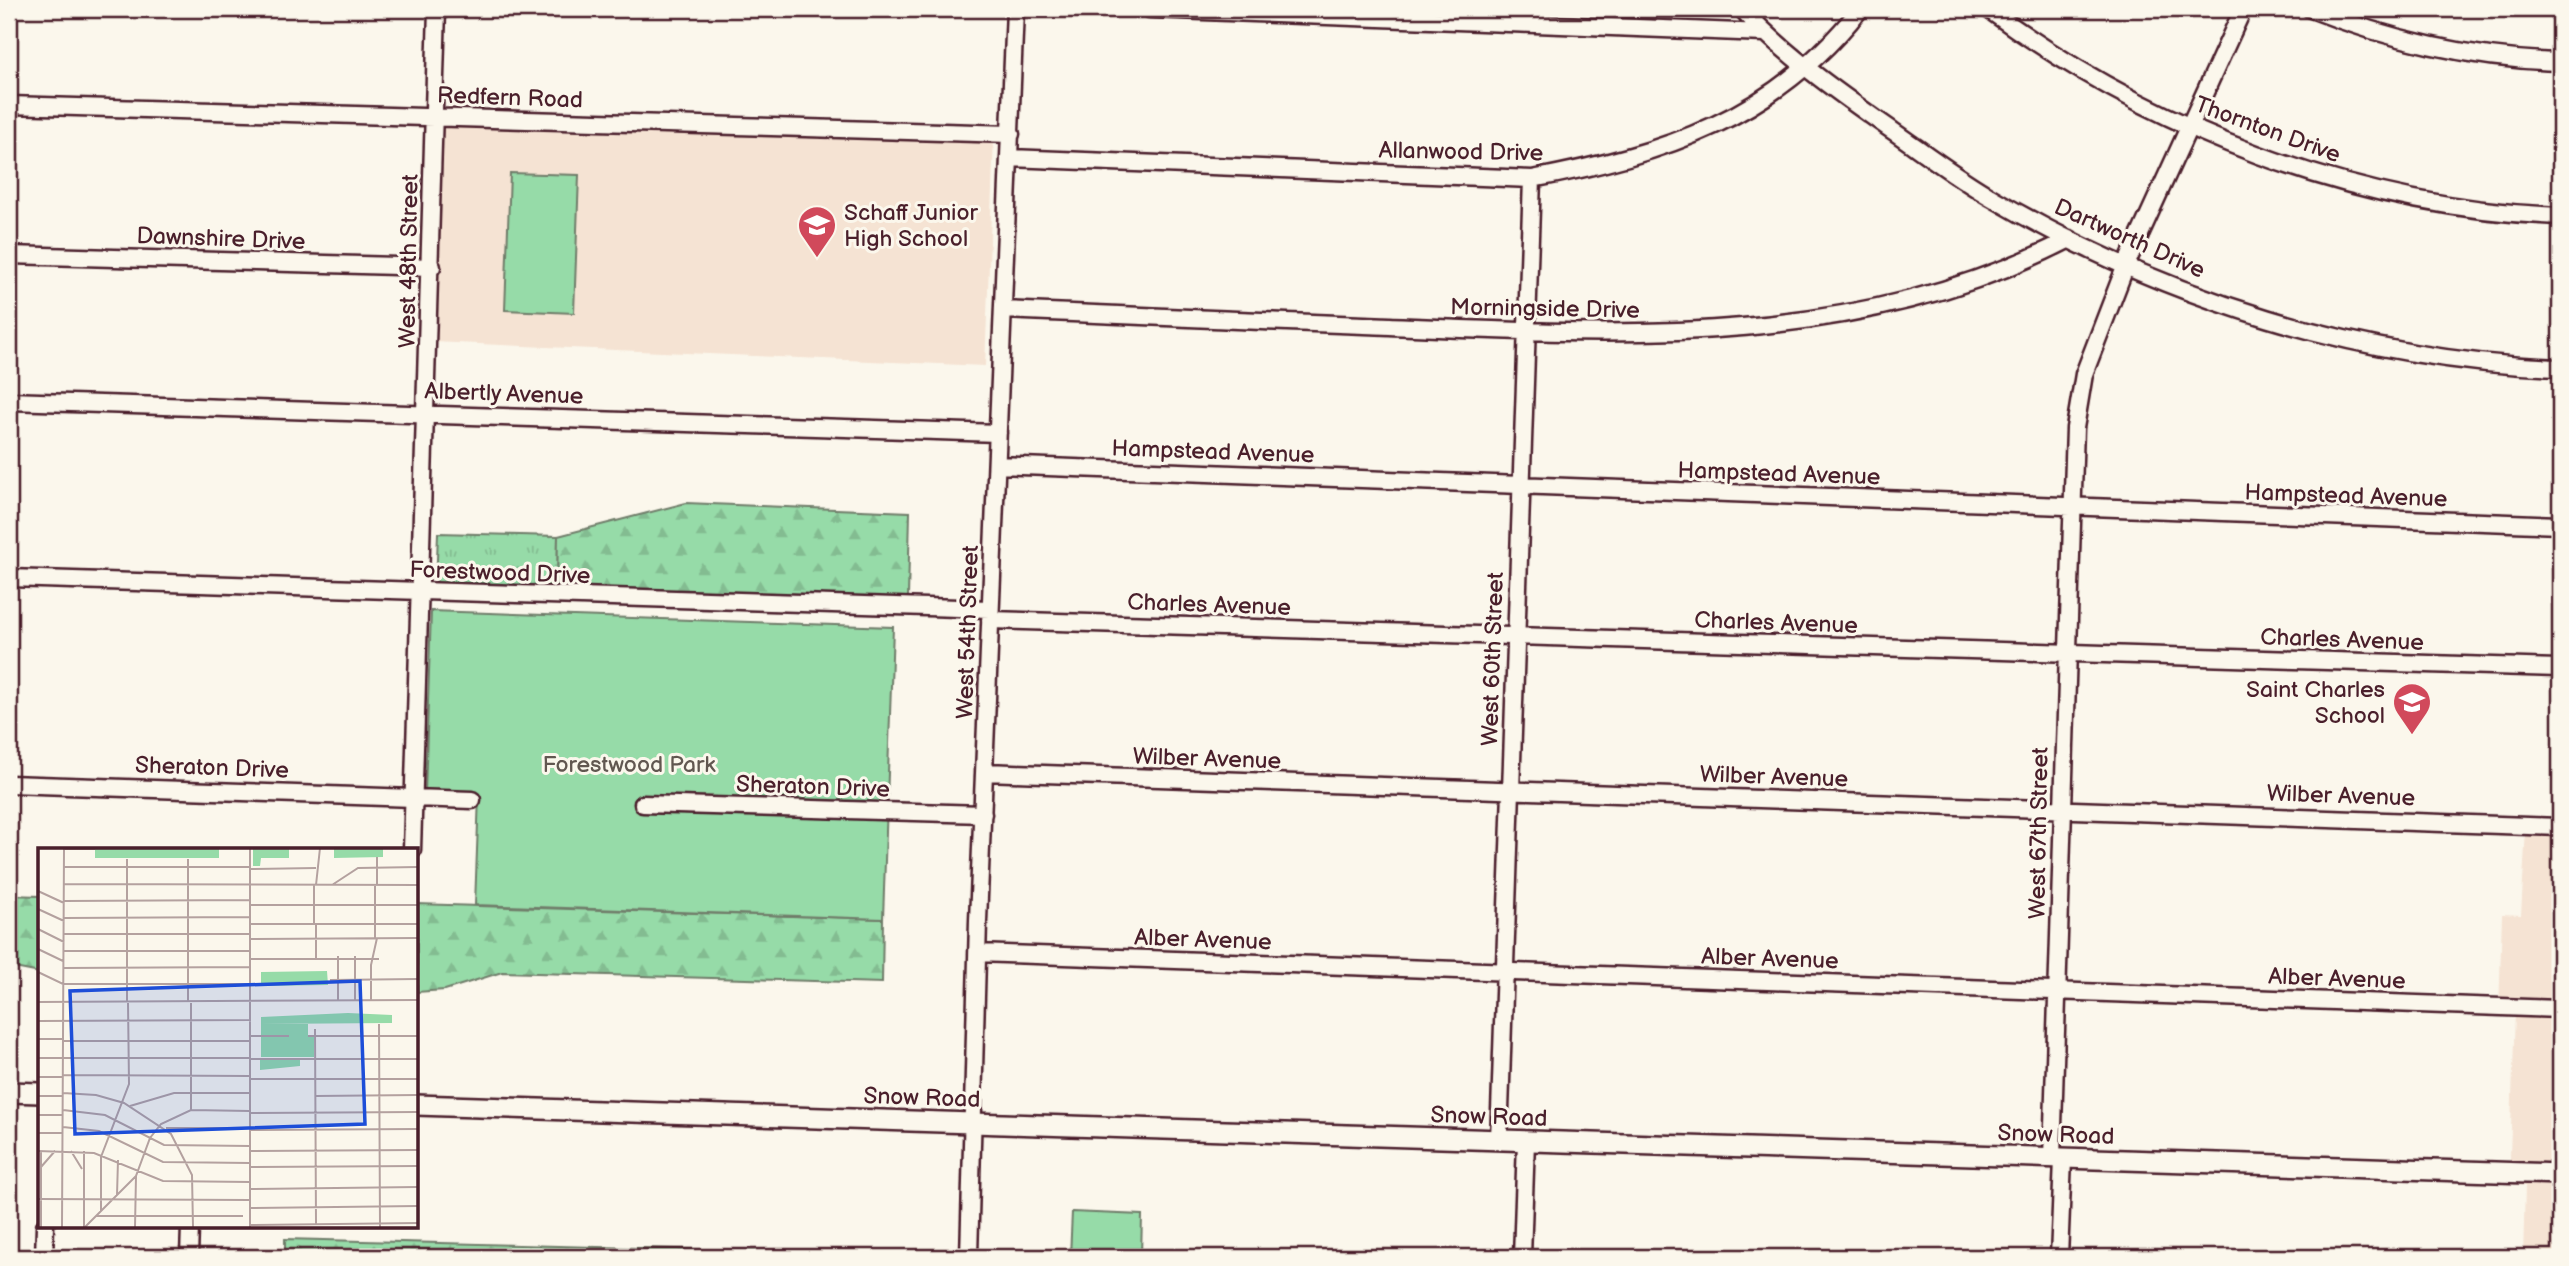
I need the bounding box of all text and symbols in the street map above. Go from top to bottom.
street label: Redfern Road [436,81,583,115]
street label: Thornton Drive [2191,91,2344,169]
street label: Allanwood Drive [1378,137,1544,167]
street label: West 48th Street [393,174,425,348]
street label: Dartworth Drive [2050,193,2209,285]
place label: Schaff Junior High School [844,199,979,253]
school or university icon: Schaff Junior High School [796,204,838,259]
street label: Dawnshire Drive [136,222,306,256]
street label: Morningside Drive [1450,293,1640,325]
street label: Albertly Avenue [424,377,584,411]
street label: Hampstead Avenue [1111,434,1315,470]
street label: Hampstead Avenue [1677,456,1881,492]
street label: Hampstead Avenue [2244,478,2448,514]
street label: West 54th Street [951,545,985,719]
street label: Forestwood Drive [409,556,591,590]
street label: West 60th Street [1476,571,1510,747]
street label: Charles Avenue [1127,588,1291,622]
street label: Charles Avenue [1694,606,1858,640]
street label: Charles Avenue [2260,623,2424,657]
place label: Saint Charles School [2246,676,2385,730]
school or university icon: Saint Charles School [2391,681,2433,736]
street label: Wilber Avenue [1132,742,1282,776]
street label: West 67th Street [2024,747,2054,919]
street label: Sheraton Drive [135,751,289,785]
park label: Forestwood Park [543,751,716,779]
street label: Wilber Avenue [1699,760,1849,794]
street label: Sheraton Drive [736,770,890,804]
street label: Wilber Avenue [2266,779,2416,813]
inset map [38,848,418,1228]
street label: Alber Avenue [1134,924,1272,956]
street label: Alber Avenue [1701,943,1839,975]
street label: Alber Avenue [2268,963,2406,995]
street label: Snow Road [863,1082,981,1114]
street label: Snow Road [1430,1101,1548,1133]
street label: Snow Road [1997,1119,2115,1151]

